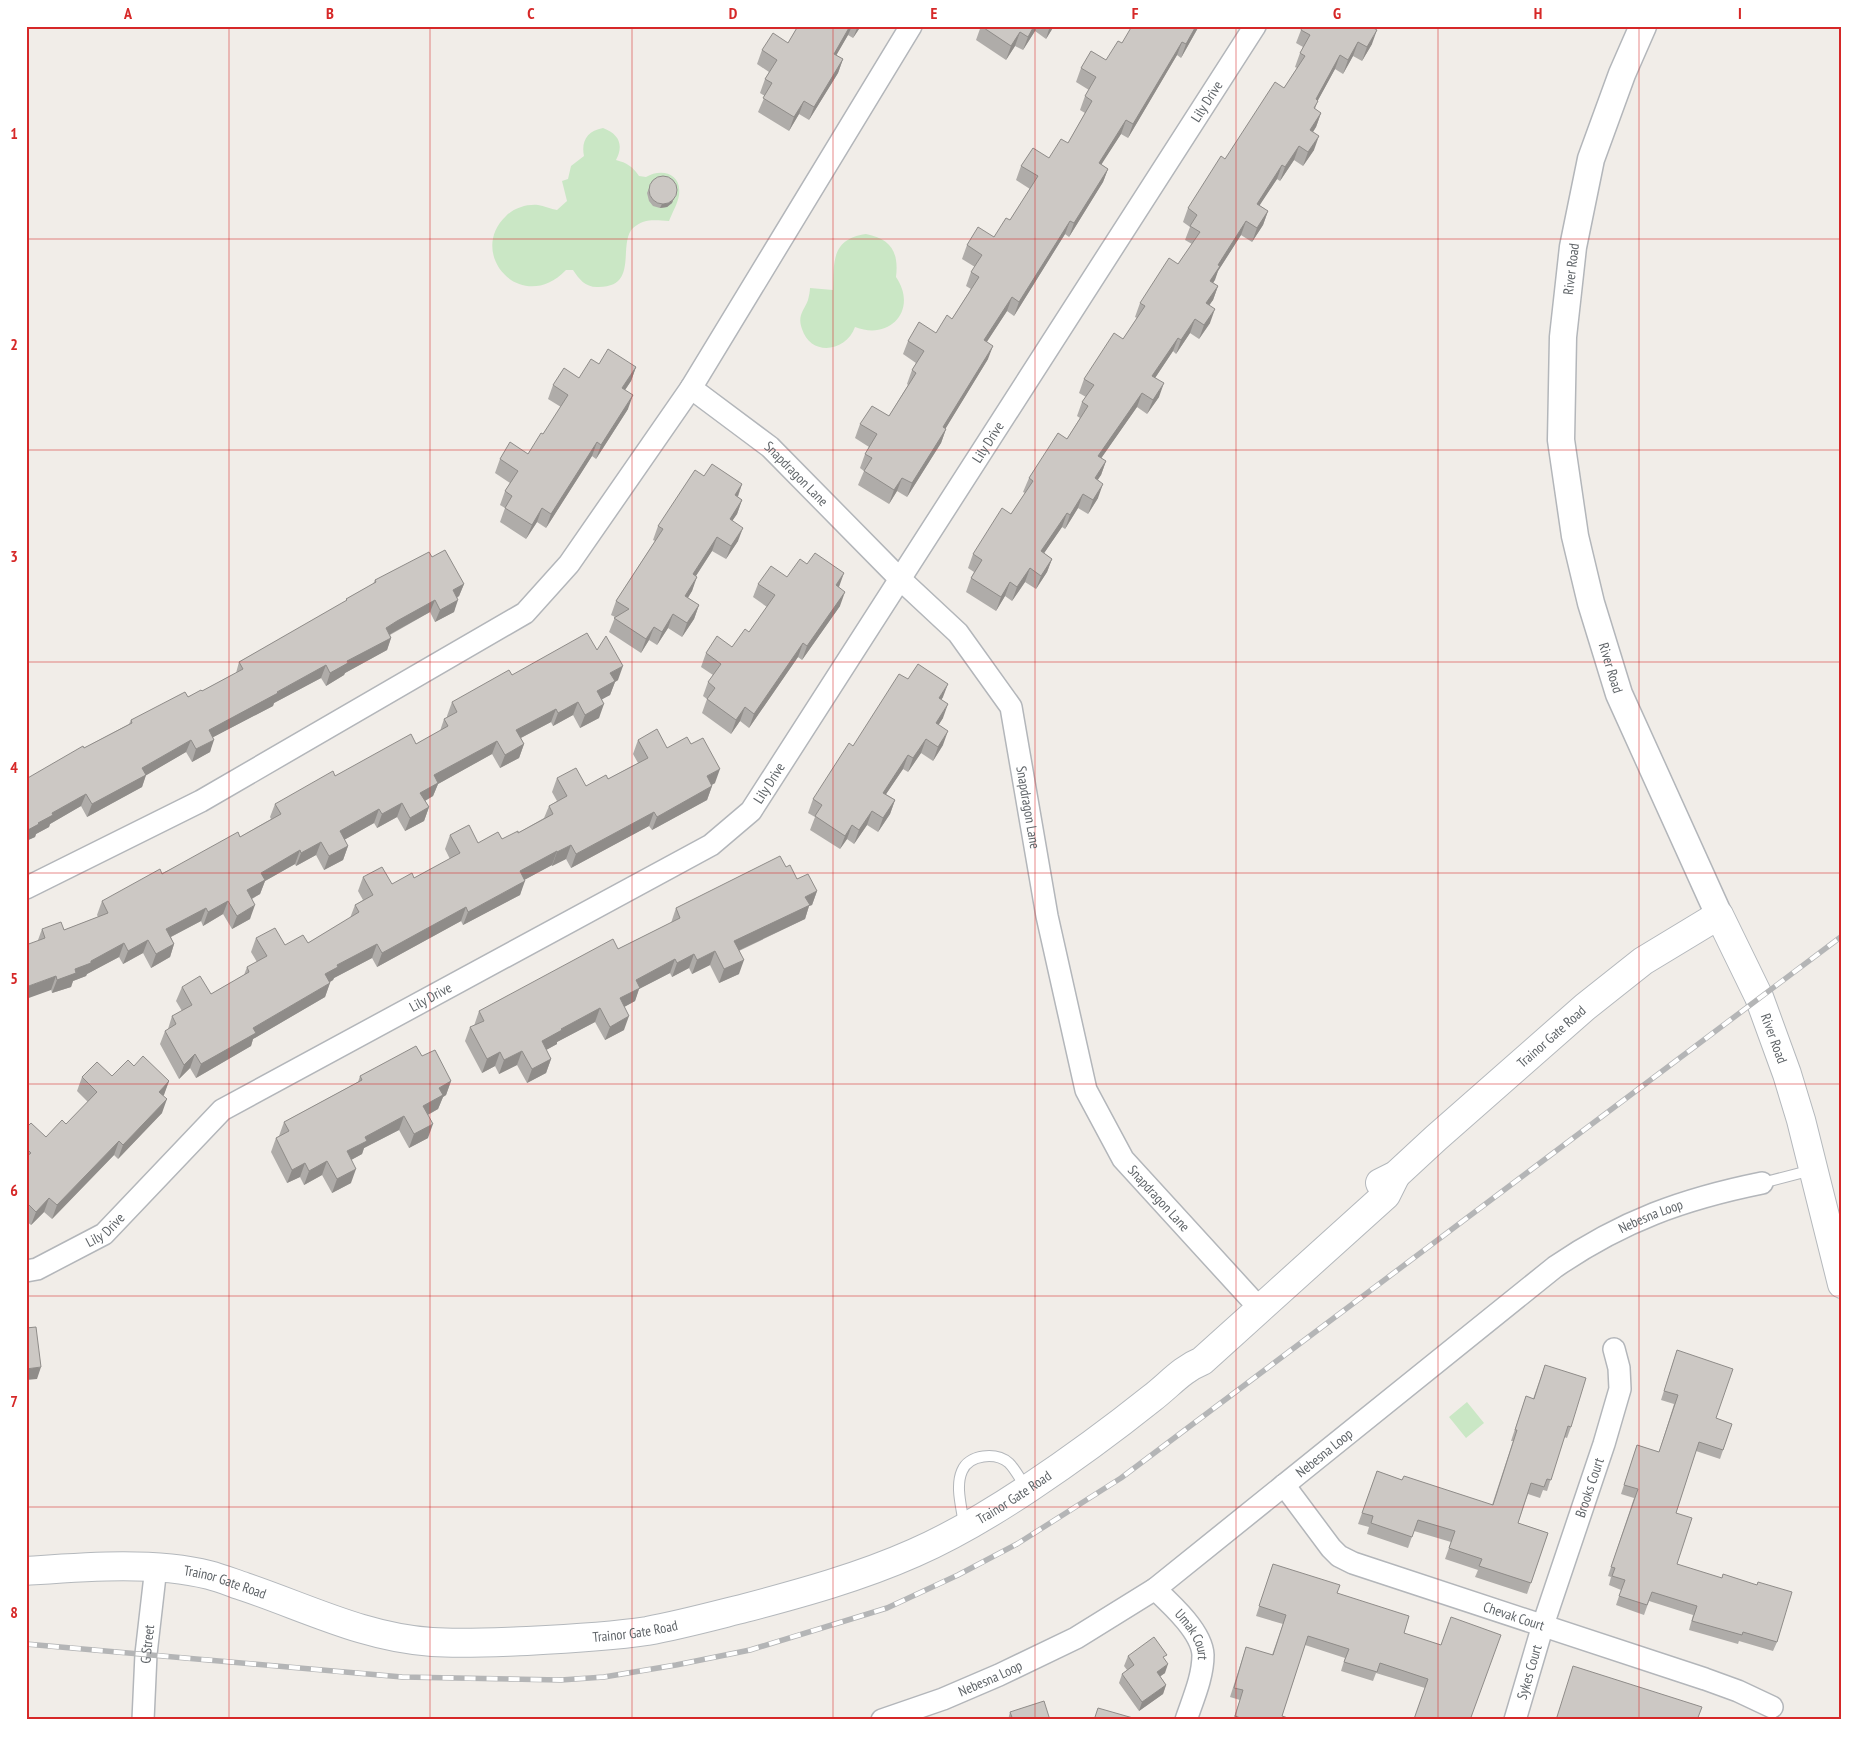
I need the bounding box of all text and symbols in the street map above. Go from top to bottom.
text: A [123,3,133,23]
text: B [326,3,334,23]
text: C [527,3,535,23]
text: D [729,3,738,23]
text: E [931,3,938,23]
text: F [1132,3,1139,23]
text: G [1333,3,1341,23]
text: H [1534,3,1542,23]
text: I [1738,3,1742,23]
street label: Lily Drive [1187,77,1227,125]
text: 1 [10,123,18,143]
street label: River Road [1559,242,1583,296]
text: 2 [10,334,18,354]
street label: Lily Drive [968,418,1008,466]
street label: Snapdragon Lane [761,437,832,510]
text: 3 [10,546,18,566]
street label: River Road [1595,640,1627,695]
text: 4 [10,757,18,777]
street label: Lily Drive [749,759,789,807]
street label: Snapdragon Lane [1012,765,1044,850]
text: 5 [10,968,18,988]
street label: Lily Drive [406,978,455,1016]
street label: Trainor Gate Road [1513,1002,1589,1072]
street label: River Road [1757,1011,1791,1066]
street label: Snapdragon Lane [1124,1161,1194,1235]
text: 6 [10,1180,18,1200]
street label: Nebesna Loop [1615,1195,1685,1237]
street label: Lily Drive [83,1209,129,1251]
text: 7 [10,1391,18,1411]
street label: Nebesna Loop [1292,1424,1356,1481]
street label: Brooks Court [1571,1455,1608,1520]
street label: Trainor Gate Road [973,1467,1055,1528]
street label: Trainor Gate Road [183,1561,269,1603]
street label: Chevak Court [1481,1598,1547,1635]
text: 8 [10,1602,18,1622]
street label: Umak Court [1171,1605,1212,1660]
street label: Trainor Gate Road [592,1616,679,1646]
street label: G Street [137,1624,158,1664]
street label: Sykes Court [1513,1642,1546,1702]
street label: Nebesna Loop [955,1656,1025,1700]

